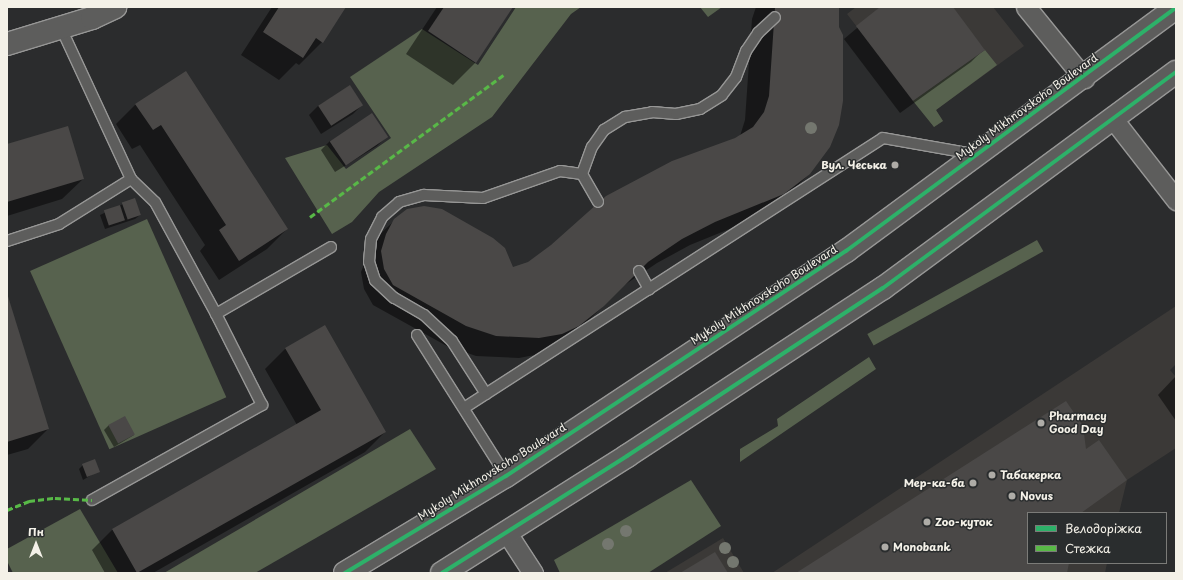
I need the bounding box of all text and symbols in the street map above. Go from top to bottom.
street label: Mykoly Mikhnovskoho Boulevard [954,51,1100,163]
place label: Вул. Чеська [821,158,887,172]
marker: Вул. Чеська [890,160,900,170]
street label: Mykoly Mikhnovskoho Boulevard [688,243,840,347]
place label: Pharmacy Good Day [1049,410,1107,436]
marker: Pharmacy Good Day [1036,418,1046,428]
street label: Mykoly Mikhnovskoho Boulevard [416,421,568,523]
place label: Табакерка [1000,468,1061,482]
marker: Табакерка [987,470,997,480]
place label: Мер-ка-ба [904,476,965,490]
marker: Мер-ка-ба [968,478,978,488]
place label: Novus [1020,489,1053,503]
marker: Novus [1007,491,1017,501]
legend [1027,512,1167,564]
place label: Zoo-куток [935,515,992,529]
marker: Zoo-куток [922,517,932,527]
text: Велодоріжка [1065,519,1142,537]
text: Пн [28,523,44,540]
north arrow [16,524,56,564]
text: Стежка [1065,539,1110,557]
place label: Monobank [893,540,951,554]
marker: Monobank [880,542,890,552]

